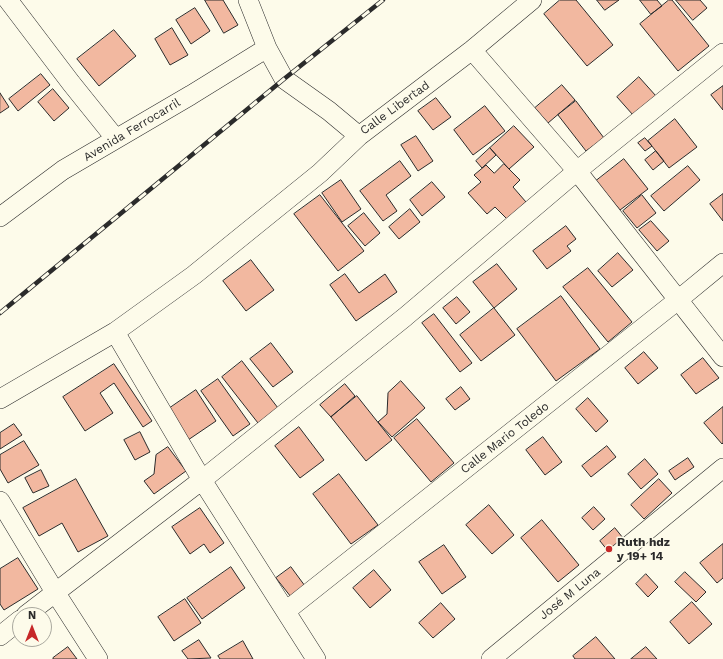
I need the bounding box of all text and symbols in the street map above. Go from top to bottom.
street label: Calle Libertad [358,78,432,138]
street label: Avenida Ferrocarril [81,95,183,165]
street label: Calle Mario Toledo [458,399,552,477]
place label: Ruth hdz y 19+ 14 [617,535,670,563]
marker: Ruth hdz y 19+ 14 [604,544,614,554]
street label: José M Luna [537,565,603,623]
north arrow [12,607,52,647]
text: N [28,609,36,622]

